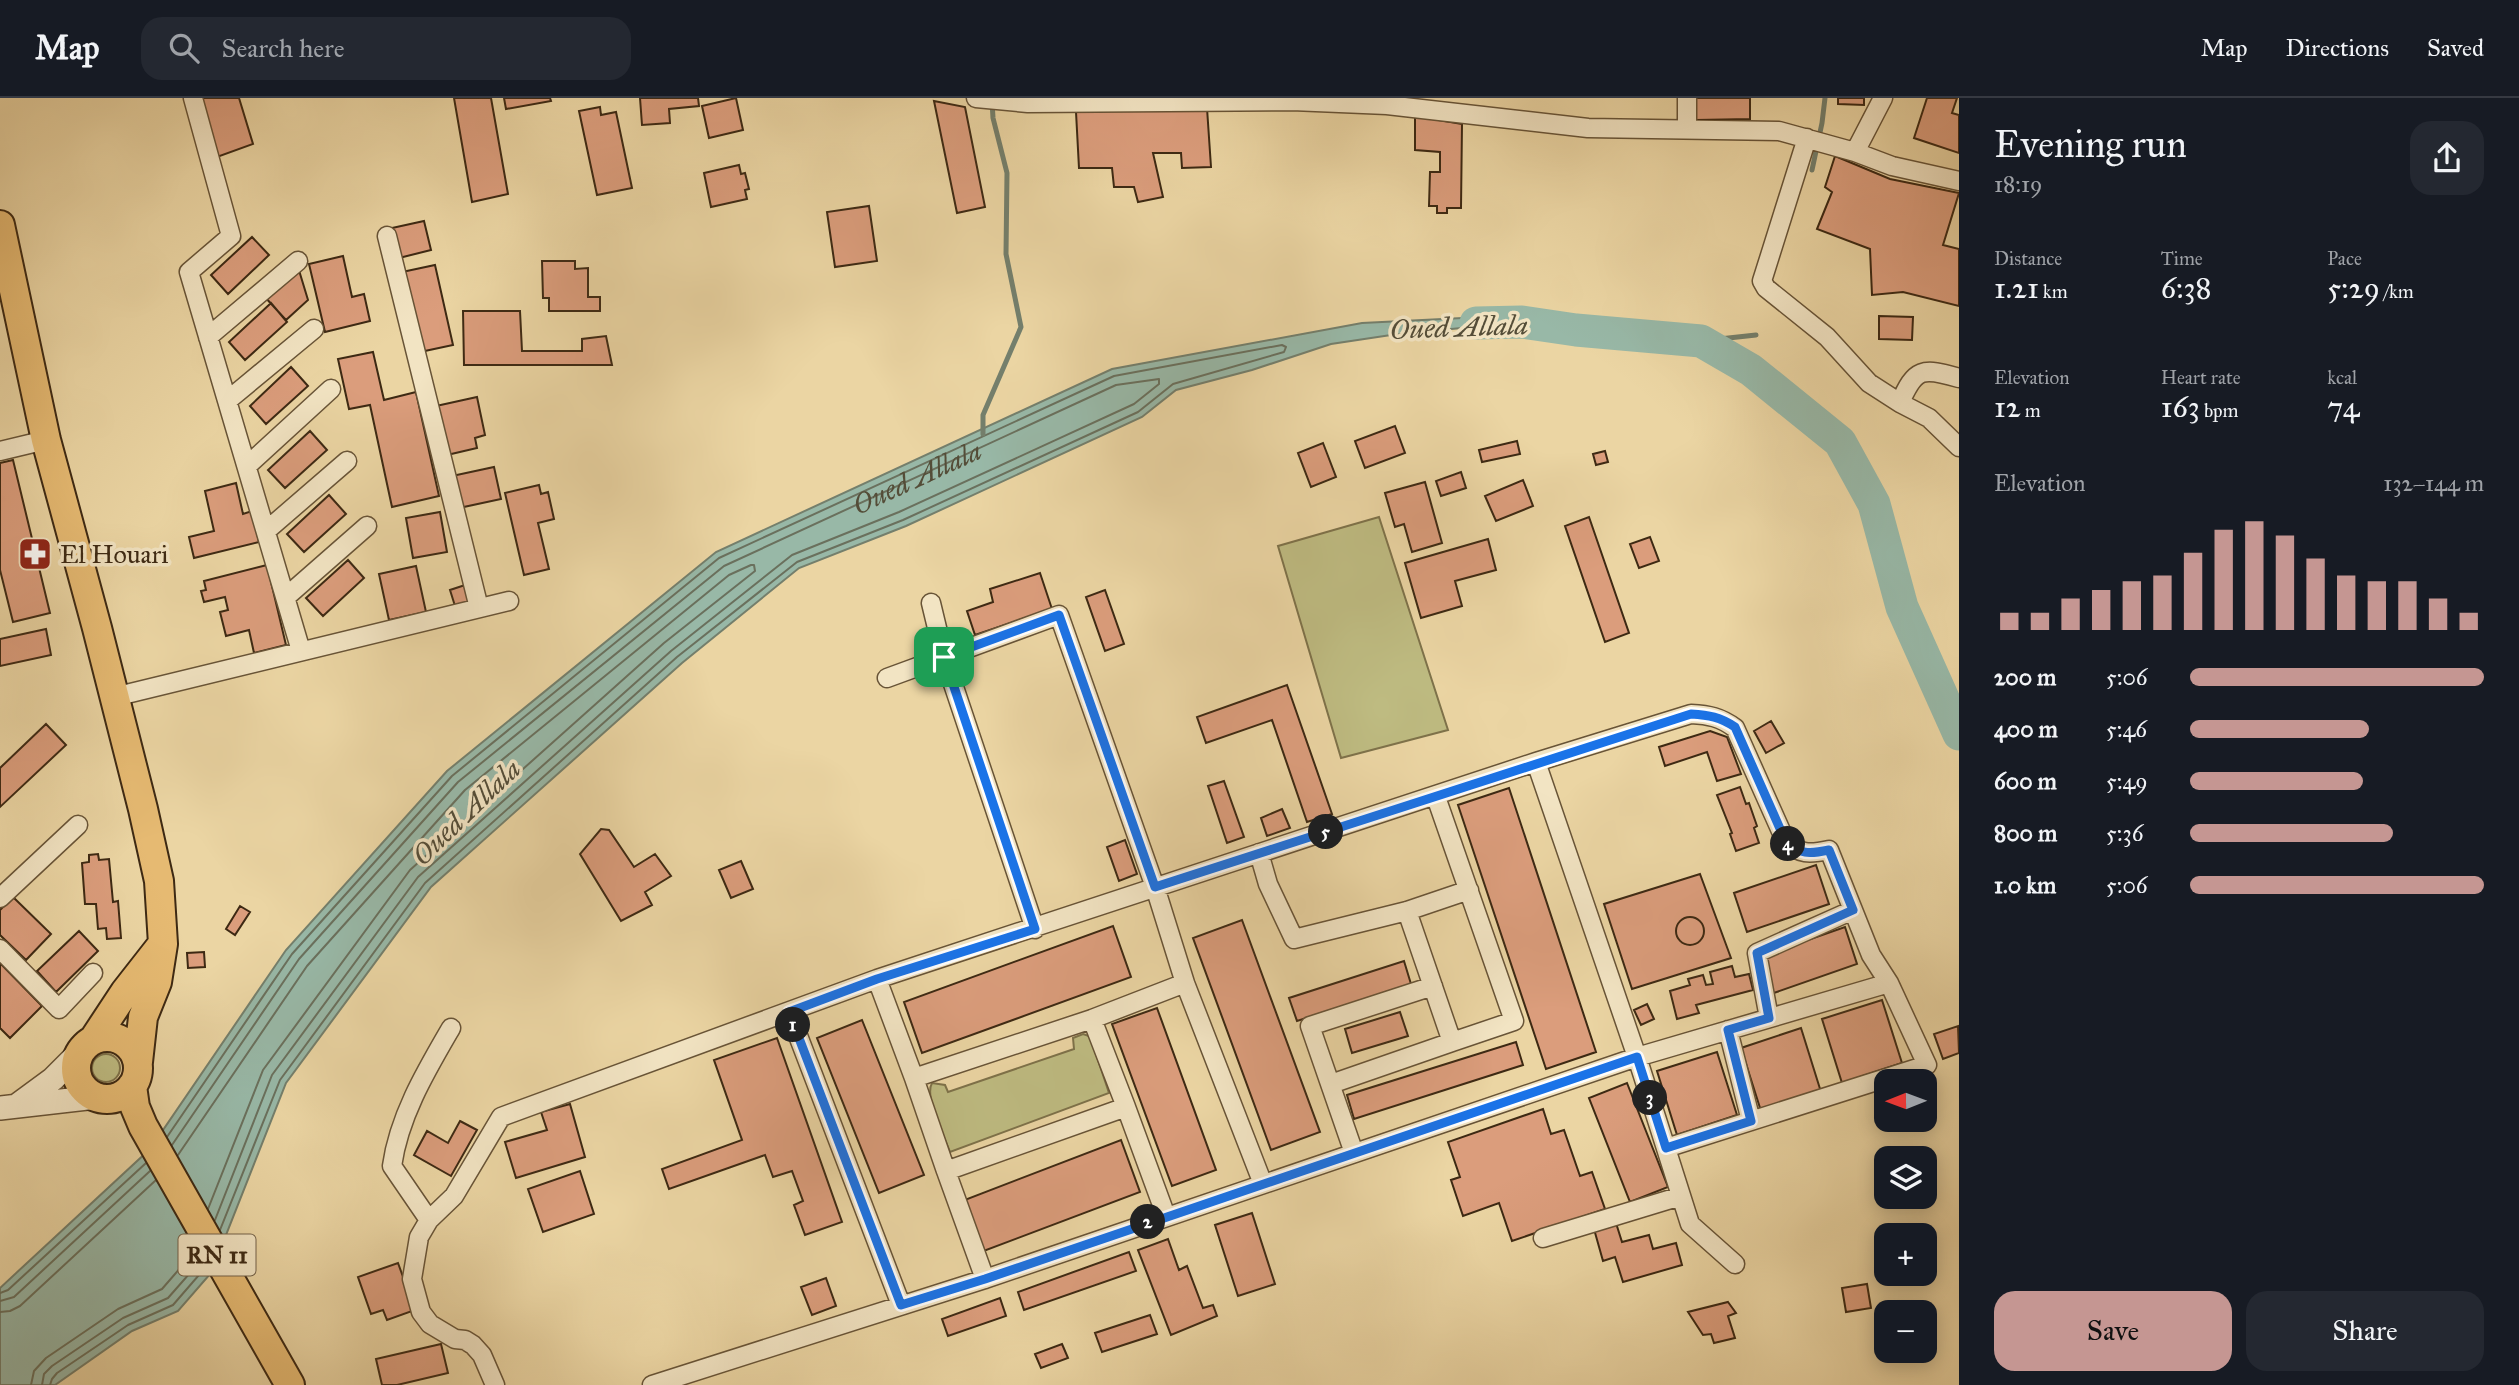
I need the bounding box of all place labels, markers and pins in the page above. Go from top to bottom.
pharmacy icon: El Houari [16,535,54,573]
place label: El Houari [60,538,168,570]
pin [914,627,974,687]
pin: 5 [1308,814,1344,850]
pin: 4 [1770,826,1806,862]
pin: 1 [776,1007,810,1042]
pin: 3 [1632,1080,1668,1116]
pin: 2 [1130,1204,1166,1240]

